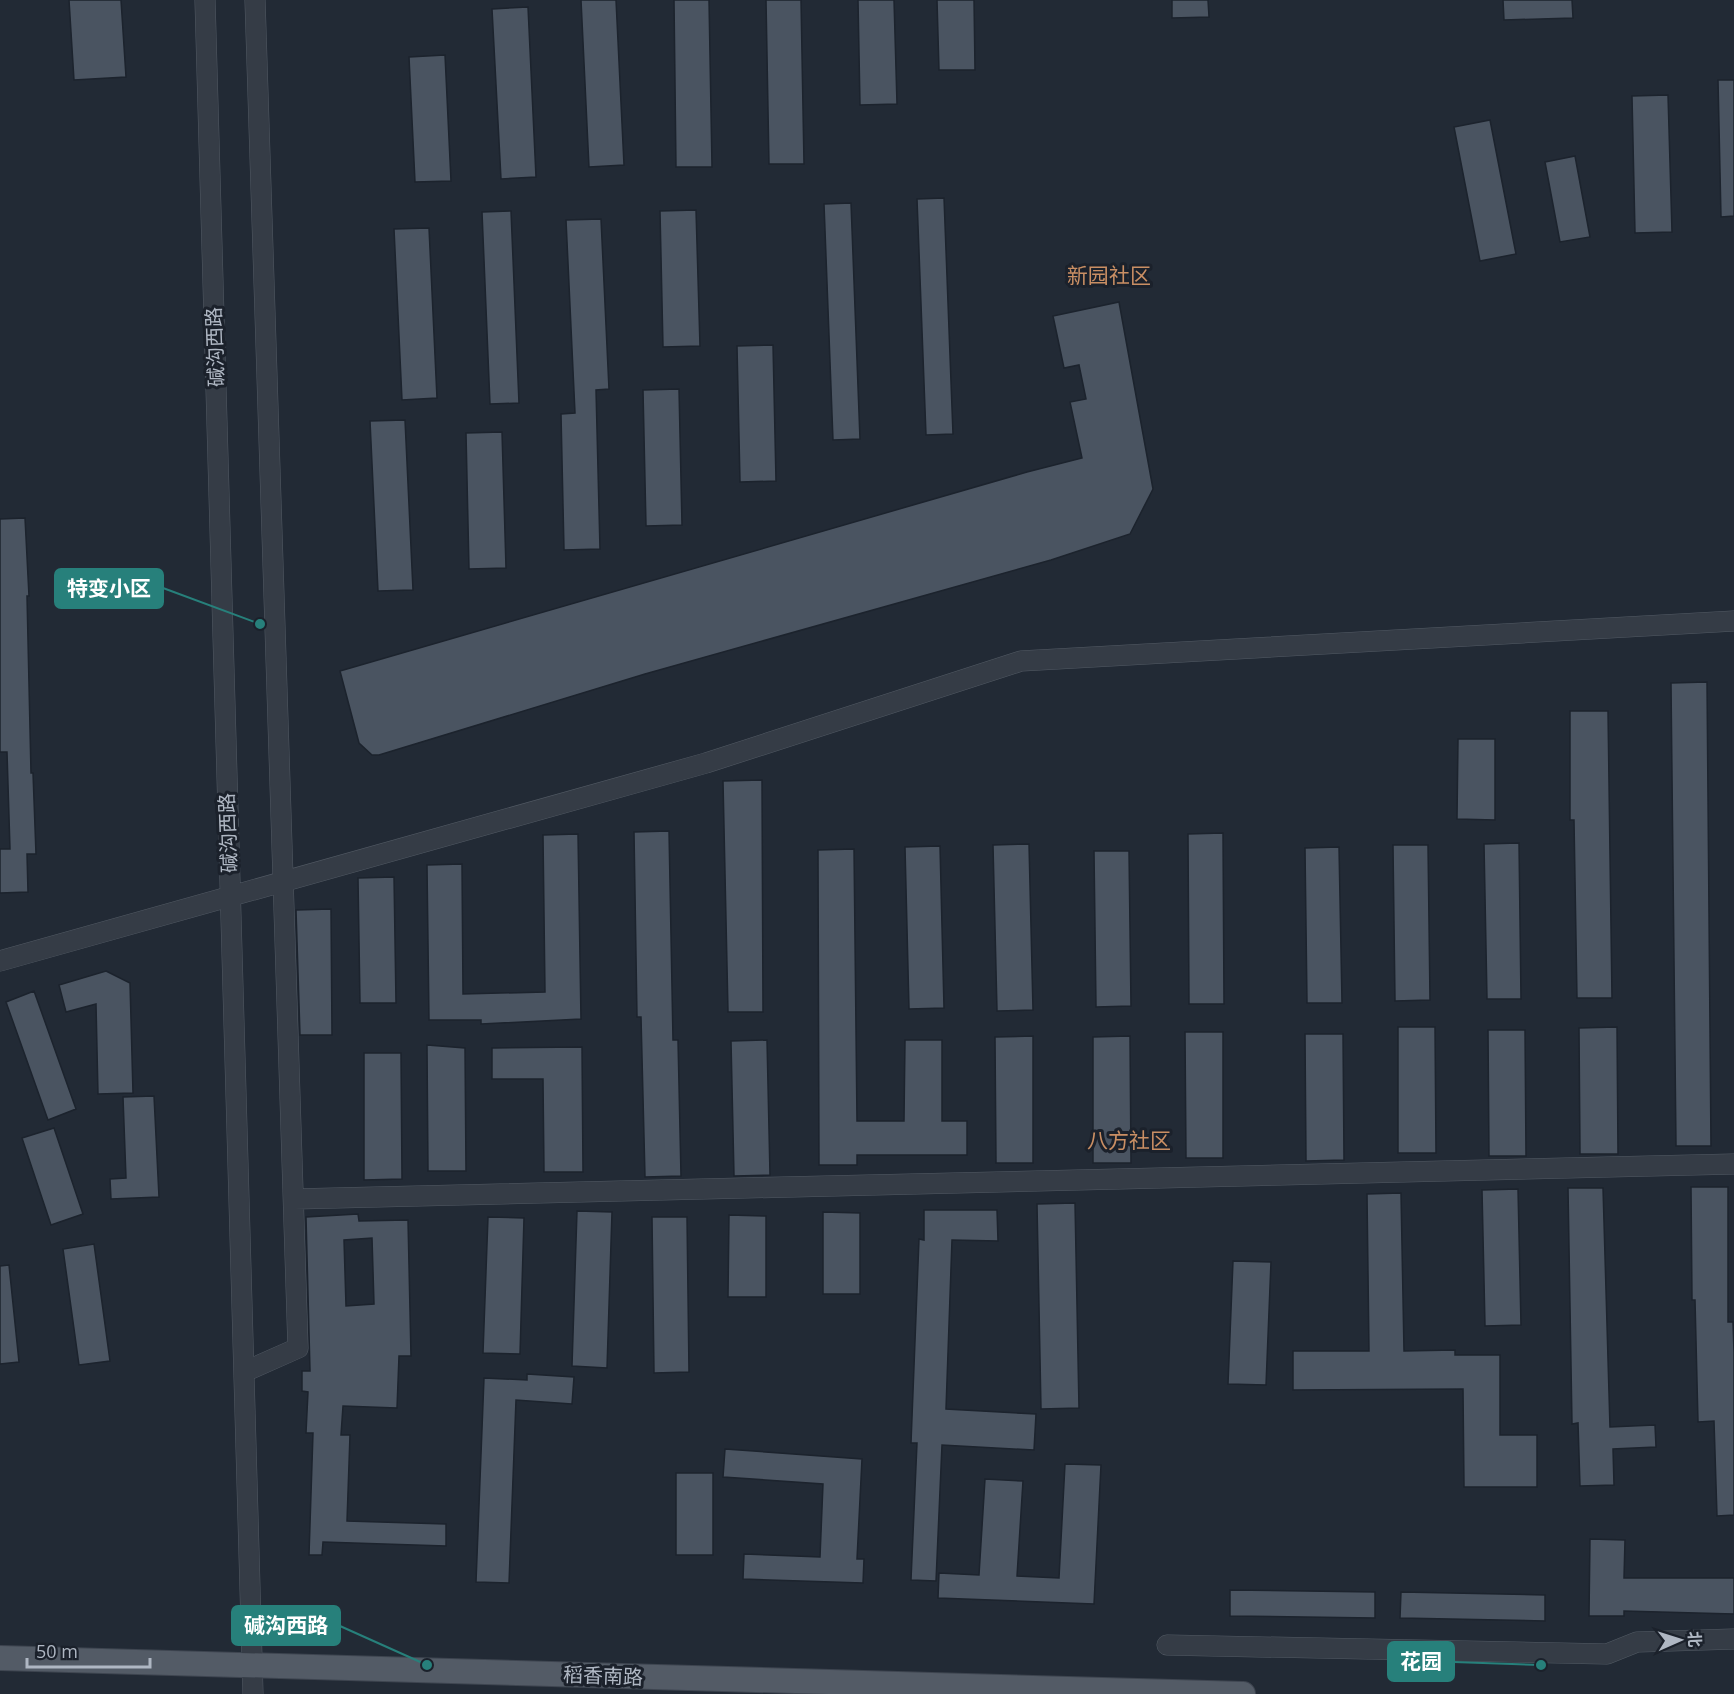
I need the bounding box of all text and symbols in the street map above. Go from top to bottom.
district label: 新园社区 [1067,261,1151,289]
street label: 碱沟西路 [200,307,229,387]
callout: 特变小区 [55,569,163,608]
text: 特变小区 [67,574,151,602]
street label: 碱沟西路 [213,793,242,873]
district label: 八方社区 [1087,1126,1171,1154]
callout: 碱沟西路 [232,1606,340,1645]
north arrow [1650,1610,1710,1670]
text: 碱沟西路 [244,1611,328,1639]
scale bar [27,1631,150,1669]
text: 北 [1684,1631,1706,1648]
text: 50 m [36,1639,78,1663]
callout: 花园 [1388,1642,1454,1681]
text: 花园 [1400,1647,1442,1675]
street label: 稻香南路 [563,1661,643,1690]

